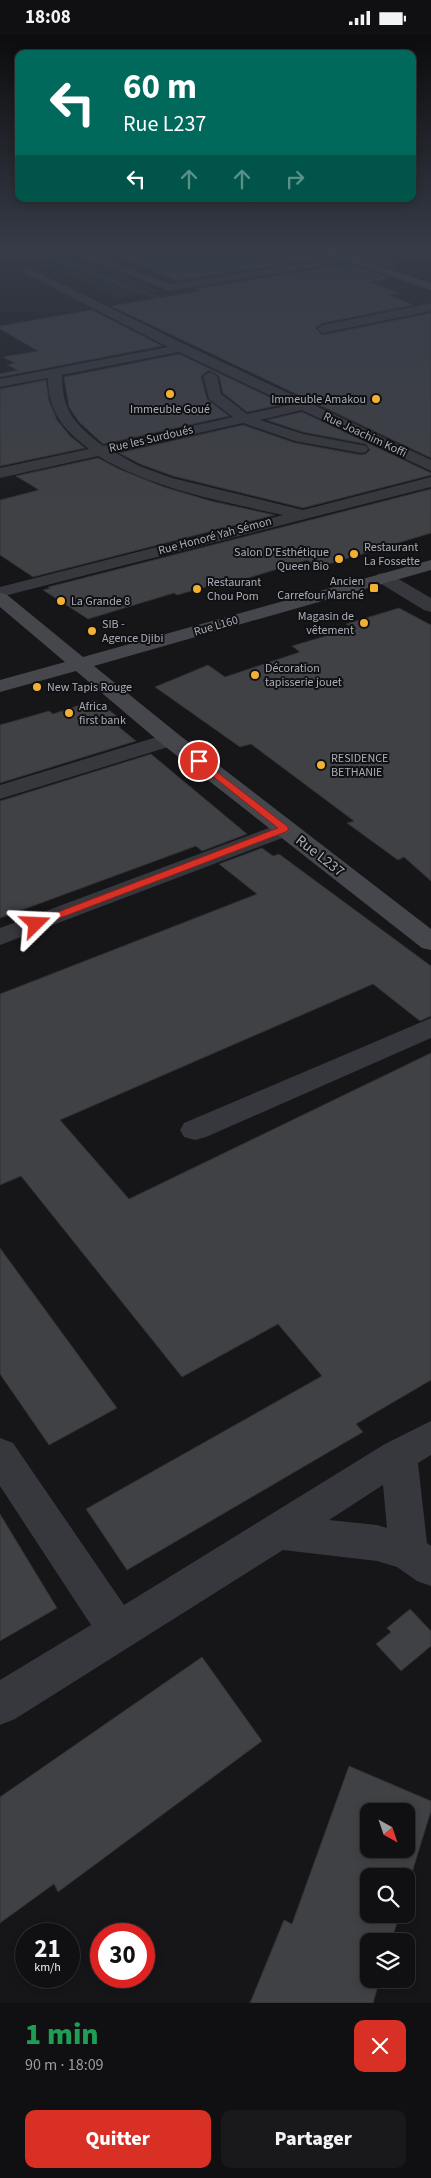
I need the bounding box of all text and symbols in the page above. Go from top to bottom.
text: 18:08 [25,4,71,31]
text: 60 m [123,62,197,112]
icon: left [40,70,105,135]
text: Rue L237 [123,108,206,140]
icon: left [122,165,150,193]
icon: ahead [175,165,203,193]
icon: ahead [228,165,256,193]
icon: right [281,165,309,193]
marker: Immeuble Goué [164,388,176,400]
place label: Immeuble Amakou [271,391,366,408]
marker: Immeuble Amakou [370,393,382,405]
place label: Immeuble Goué [130,401,210,418]
street label: Rue Joachim Koffi [320,408,410,462]
street label: Rue les Surdoués [107,421,195,457]
street label: Rue Honoré Yah Sémon [156,513,274,559]
place label: Restaurant La Fossette [364,539,420,570]
place label: Salon D'Esthétique Queen Bio [234,544,329,575]
marker: Restaurant La Fossette [348,548,360,560]
marker: Salon D'Esthétique Queen Bio [333,553,345,565]
place label: Ancien Carrefour Marché [277,573,364,604]
place label: Restaurant Chou Pom [207,574,261,605]
marker: Ancien Carrefour Marché [368,582,380,594]
marker: Restaurant Chou Pom [191,583,203,595]
place label: La Grande 8 [71,593,130,610]
marker: La Grande 8 [55,595,67,607]
place label: Magasin de vêtement [298,608,354,639]
street label: Rue L160 [192,612,240,640]
place label: SIB - Agence Djibi [102,616,163,647]
marker: Magasin de vêtement [358,617,370,629]
marker: SIB - Agence Djibi [86,625,98,637]
place label: Décoration tapisserie jouet [265,660,342,691]
marker: Décoration tapisserie jouet [249,669,261,681]
place label: New Tapis Rouge [47,679,132,696]
marker: New Tapis Rouge [31,681,43,693]
place label: Africa first bank [79,698,126,729]
marker: Africa first bank [63,707,75,719]
pin [178,740,220,782]
icon: arrive [185,747,213,775]
place label: RESIDENCE BETHANIE [331,750,388,781]
marker: RESIDENCE BETHANIE [315,759,327,771]
street label: Rue L237 [291,830,349,882]
position arrow [9.0,897,61.0,949]
north arrow [360,1803,415,1857]
map controls [360,1803,415,1988]
button: search [360,1868,415,1923]
speed limit sign: 30 [90,1923,155,1988]
text: 21 [34,1931,61,1967]
button: layers [360,1933,415,1988]
text: km/h [34,1959,61,1976]
text: 1 min [25,2013,99,2056]
button: close [354,2020,406,2072]
text: 90 m · 18:09 [25,2054,104,2076]
button: Quitter [25,2110,211,2168]
button: Partager [221,2110,406,2168]

